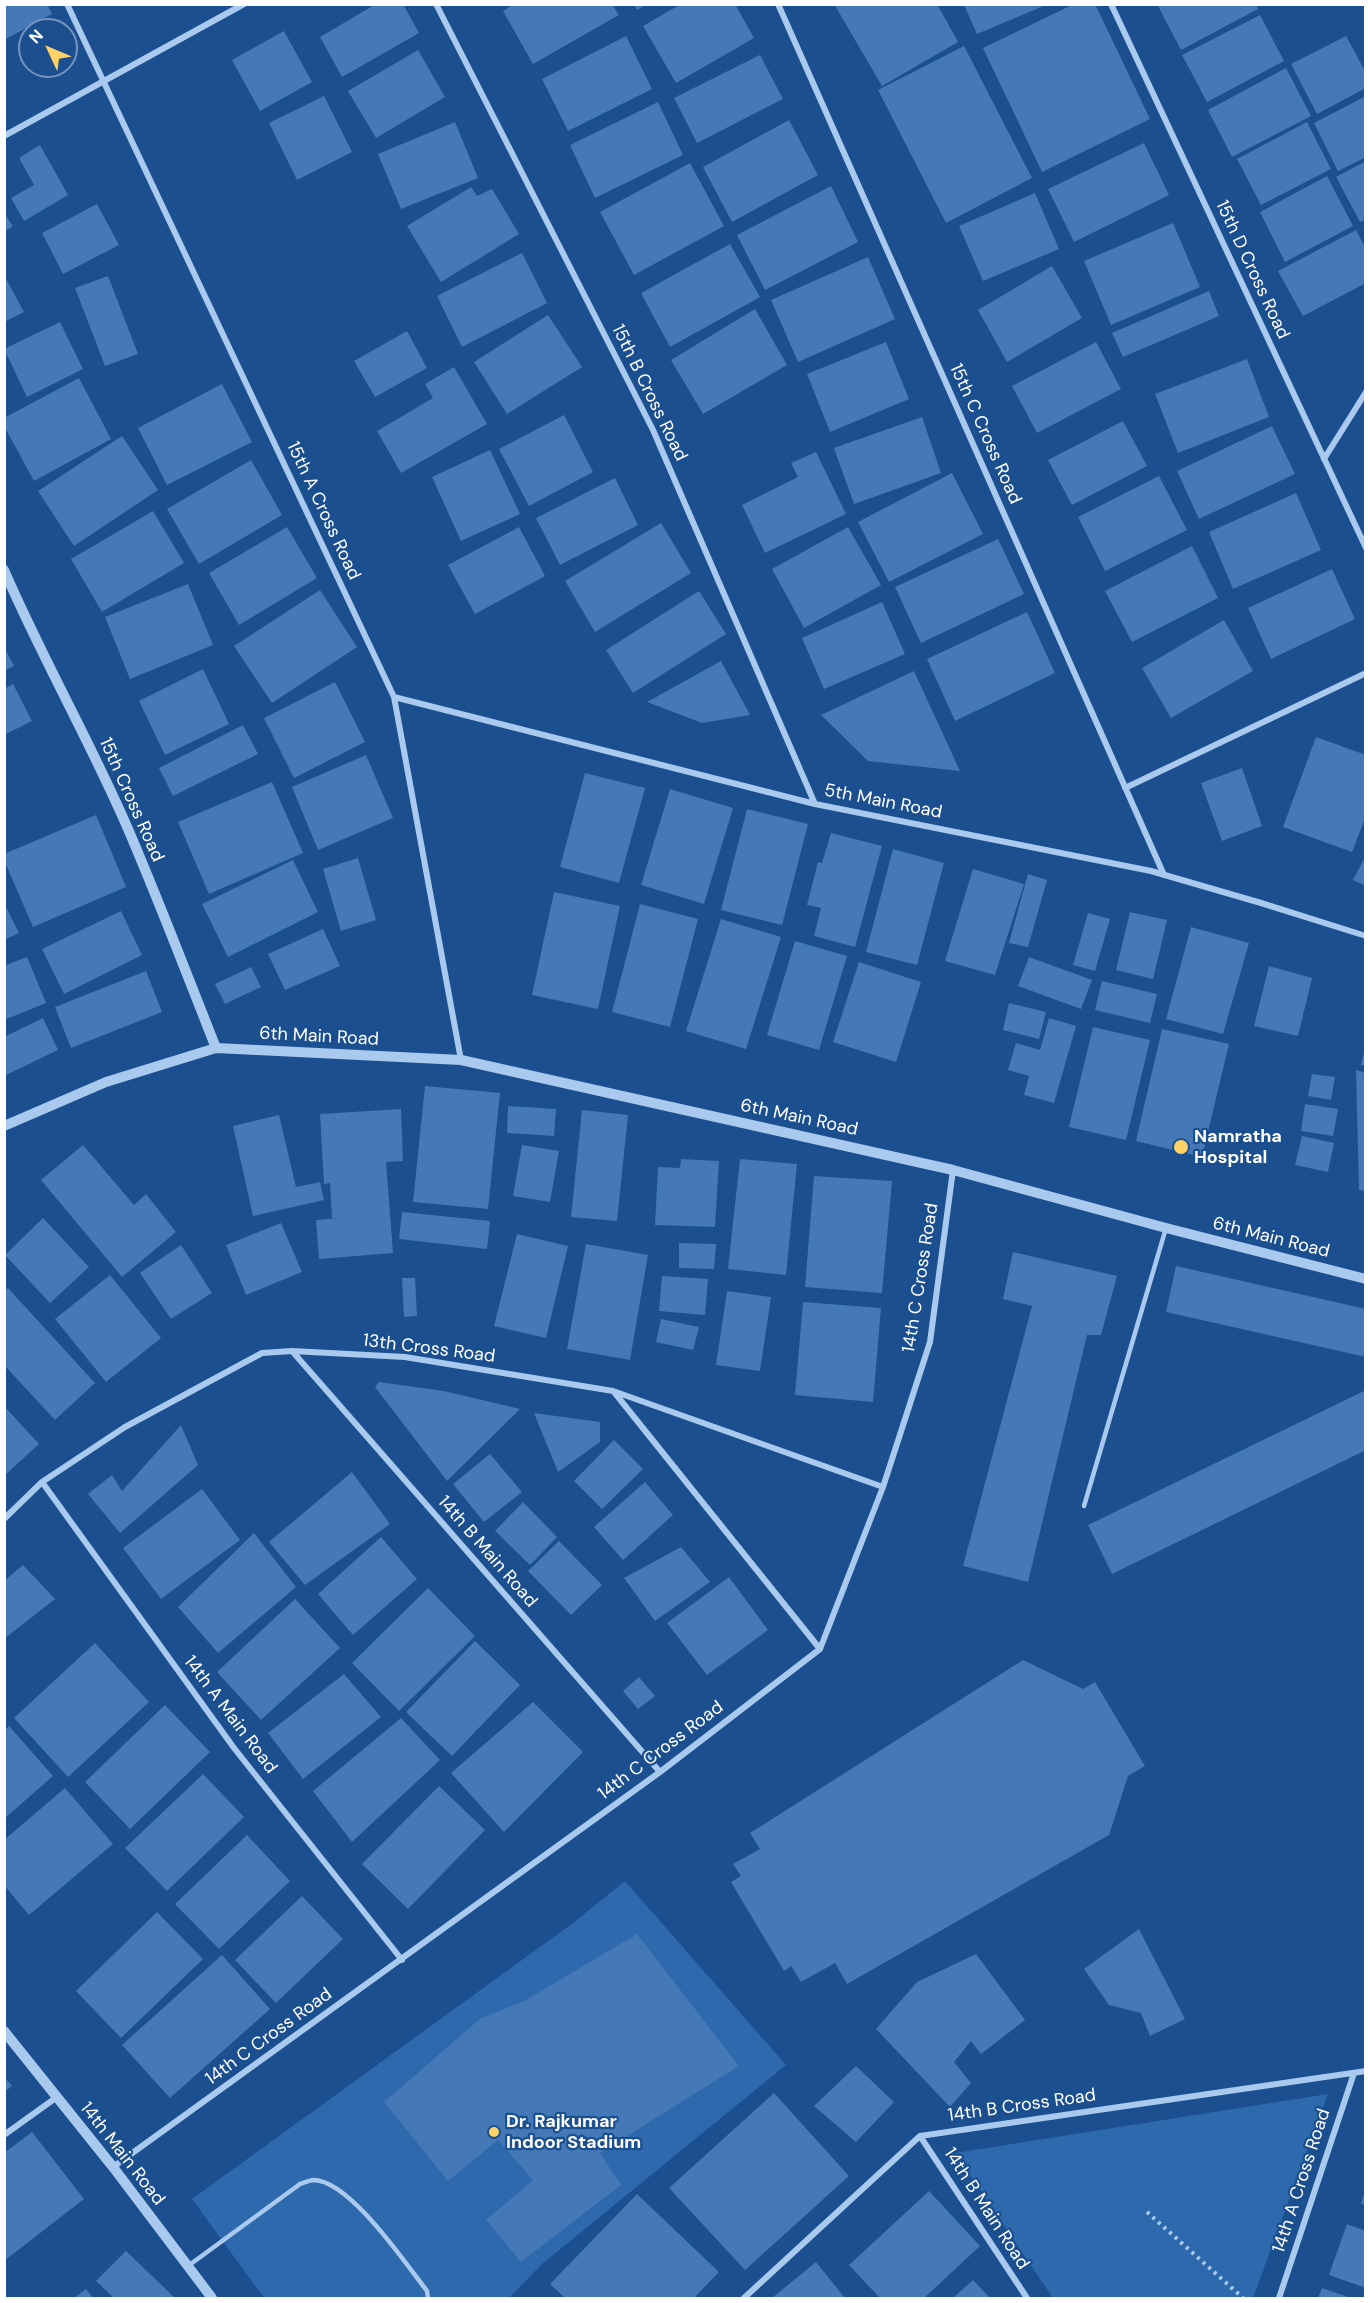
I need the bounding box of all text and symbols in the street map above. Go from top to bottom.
north arrow [18,18,78,78]
text: N [25,25,48,48]
street label: 15th D Cross Road [1210,197,1294,343]
street label: 15th B Cross Road [607,321,691,465]
street label: 15th C Cross Road [944,361,1026,507]
street label: 15th A Cross Road [281,438,365,584]
street label: 15th Cross Road [94,735,168,865]
street label: 5th Main Road [822,780,944,824]
street label: 6th Main Road [259,1023,379,1051]
street label: 6th Main Road [738,1095,860,1141]
place label: Namratha Hospital [1194,1126,1282,1168]
marker: Namratha Hospital [1172,1138,1190,1156]
street label: 14th C Cross Road [899,1202,943,1354]
street label: 6th Main Road [1210,1213,1332,1263]
street label: 13th Cross Road [362,1330,496,1368]
street label: 14th B Main Road [433,1492,541,1612]
street label: 14th A Main Road [179,1652,281,1778]
street label: 14th C Cross Road [594,1697,728,1805]
street label: 14th C Cross Road [202,1984,336,2090]
street label: 14th B Cross Road [947,2085,1097,2127]
street label: 14th Main Road [75,2098,169,2210]
street label: 14th A Cross Road [1269,2106,1335,2256]
place label: Dr. Rajkumar Indoor Stadium [506,2111,641,2154]
marker: Dr. Rajkumar Indoor Stadium [487,2125,501,2139]
street label: 14th B Main Road [939,2144,1033,2274]

